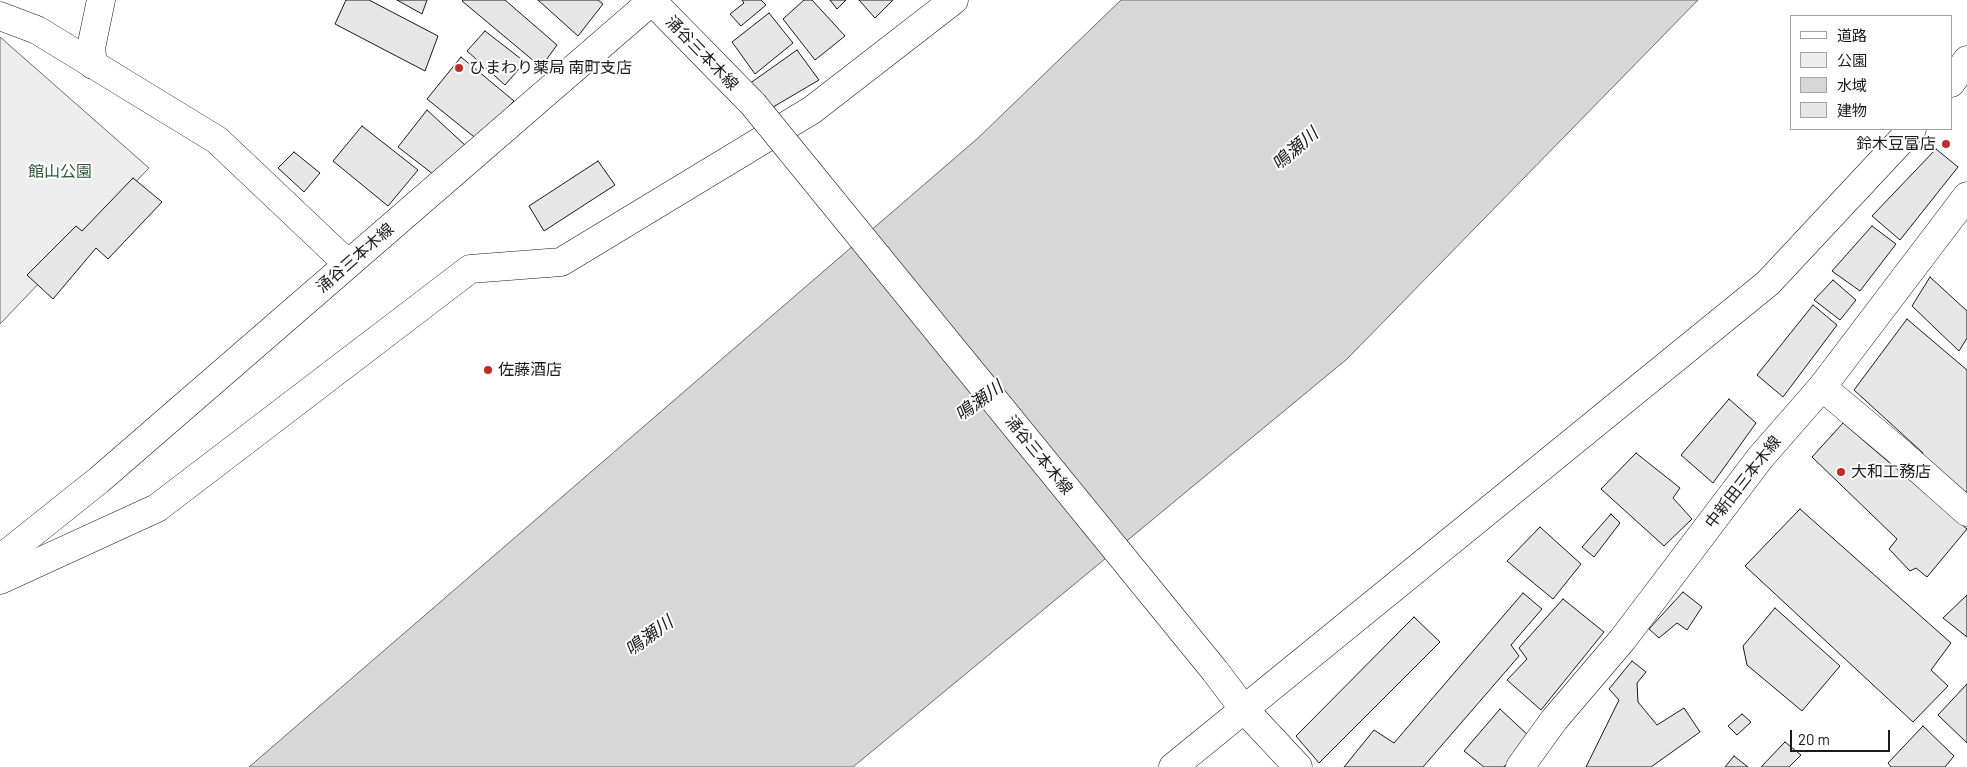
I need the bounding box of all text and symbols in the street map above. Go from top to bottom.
street label: 涌谷三本木線 [662,12,742,94]
legend [1790,15,1952,130]
text: 道路 [1837,26,1867,44]
text: 公園 [1837,51,1867,69]
place label: ひまわり薬局 南町支店 [469,58,632,78]
marker: ひまわり薬局 南町支店 [453,62,465,74]
text: 水域 [1837,76,1867,94]
text: 建物 [1837,101,1867,119]
water label: 鳴瀬川 [1268,123,1322,175]
place label: 鈴木豆富店 [1856,134,1936,154]
marker: 鈴木豆富店 [1940,138,1952,150]
park label: 館山公園 [28,162,92,182]
street label: 涌谷三本木線 [312,219,398,297]
place label: 佐藤酒店 [498,360,562,380]
marker: 佐藤酒店 [482,364,494,376]
water label: 鳴瀬川 [951,376,1007,426]
street label: 涌谷三本木線 [1001,412,1077,498]
street label: 中新田三本木線 [1701,432,1785,532]
place label: 大和工務店 [1851,462,1931,482]
marker: 大和工務店 [1835,466,1847,478]
water label: 鳴瀬川 [621,611,677,661]
scale bar [1792,720,1892,752]
text: 20 m [1798,730,1830,748]

